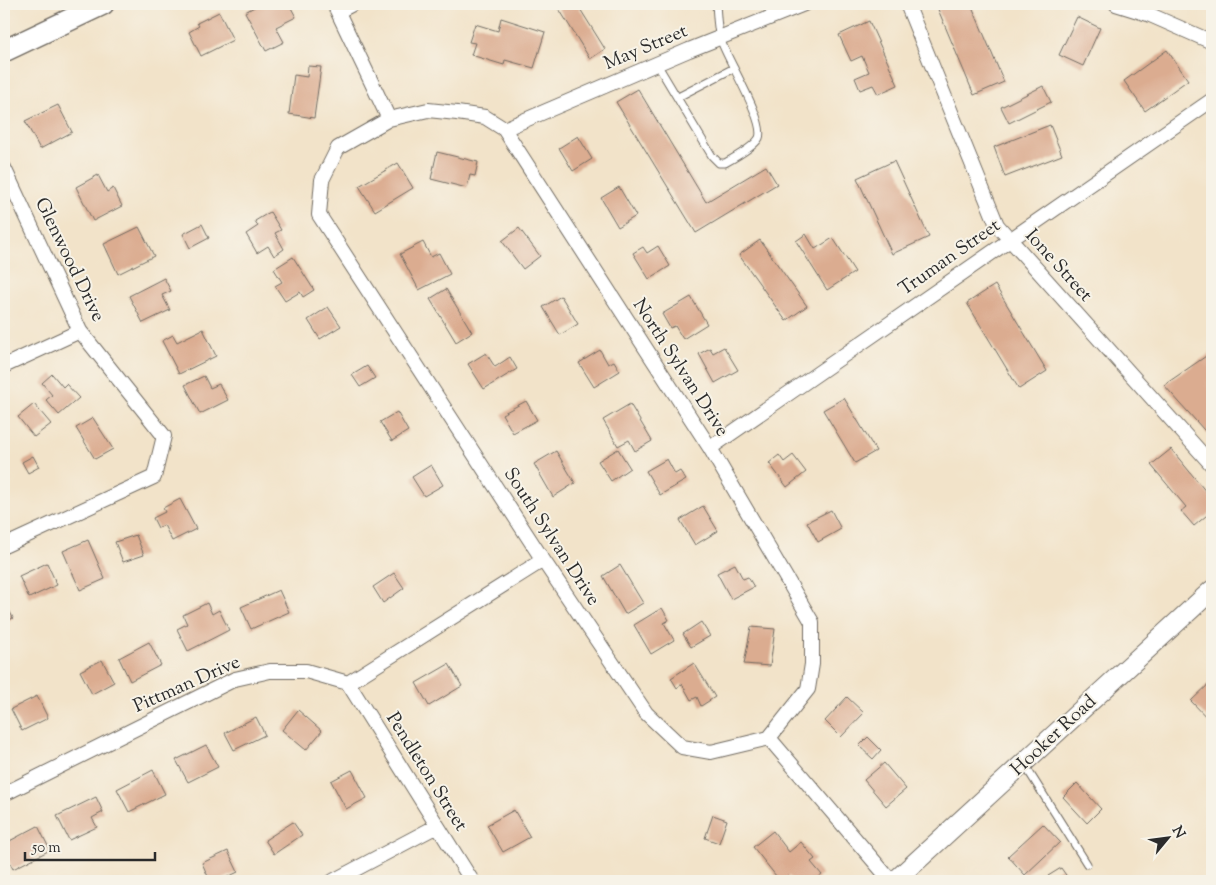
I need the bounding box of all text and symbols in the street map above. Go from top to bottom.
street label: May Street [600,18,692,78]
street label: Glenwood Drive [27,193,111,327]
street label: Truman Street [894,213,1007,303]
street label: Ione Street [1018,224,1098,309]
street label: North Sylvan Drive [625,294,735,442]
street label: South Sylvan Drive [496,463,606,611]
street label: Pittman Drive [129,649,245,721]
street label: Hooker Road [1005,689,1103,783]
street label: Pendleton Street [379,707,474,837]
north arrow [1144,812,1194,862]
text: N [1166,823,1189,842]
scale bar [25,830,155,862]
text: 50 m [31,838,61,859]

